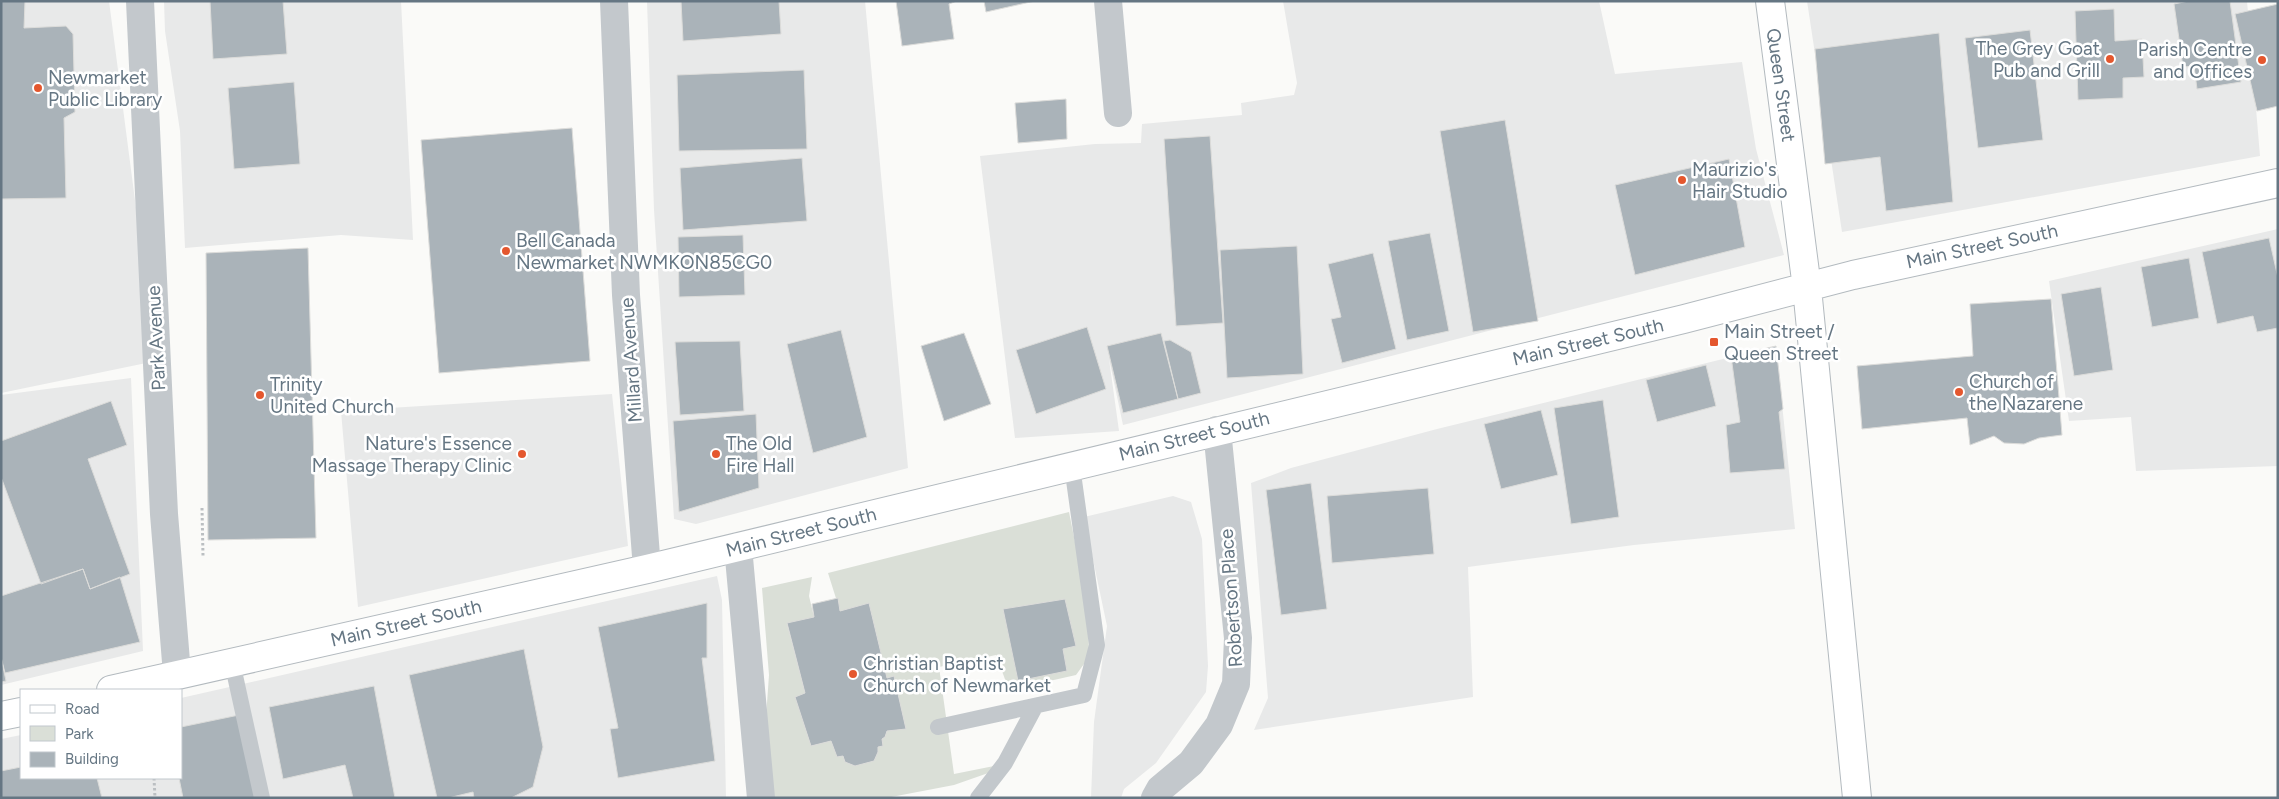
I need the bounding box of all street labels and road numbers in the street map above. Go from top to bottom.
street label: Queen Street [1762,27,1800,143]
street label: Main Street South [1904,219,2060,273]
street label: Park Avenue [142,285,170,391]
street label: Millard Avenue [615,297,647,423]
street label: Main Street South [1510,313,1666,371]
street label: Main Street South [1116,406,1272,466]
street label: Main Street South [723,502,879,562]
street label: Robertson Place [1215,528,1247,668]
street label: Main Street South [328,594,484,652]

